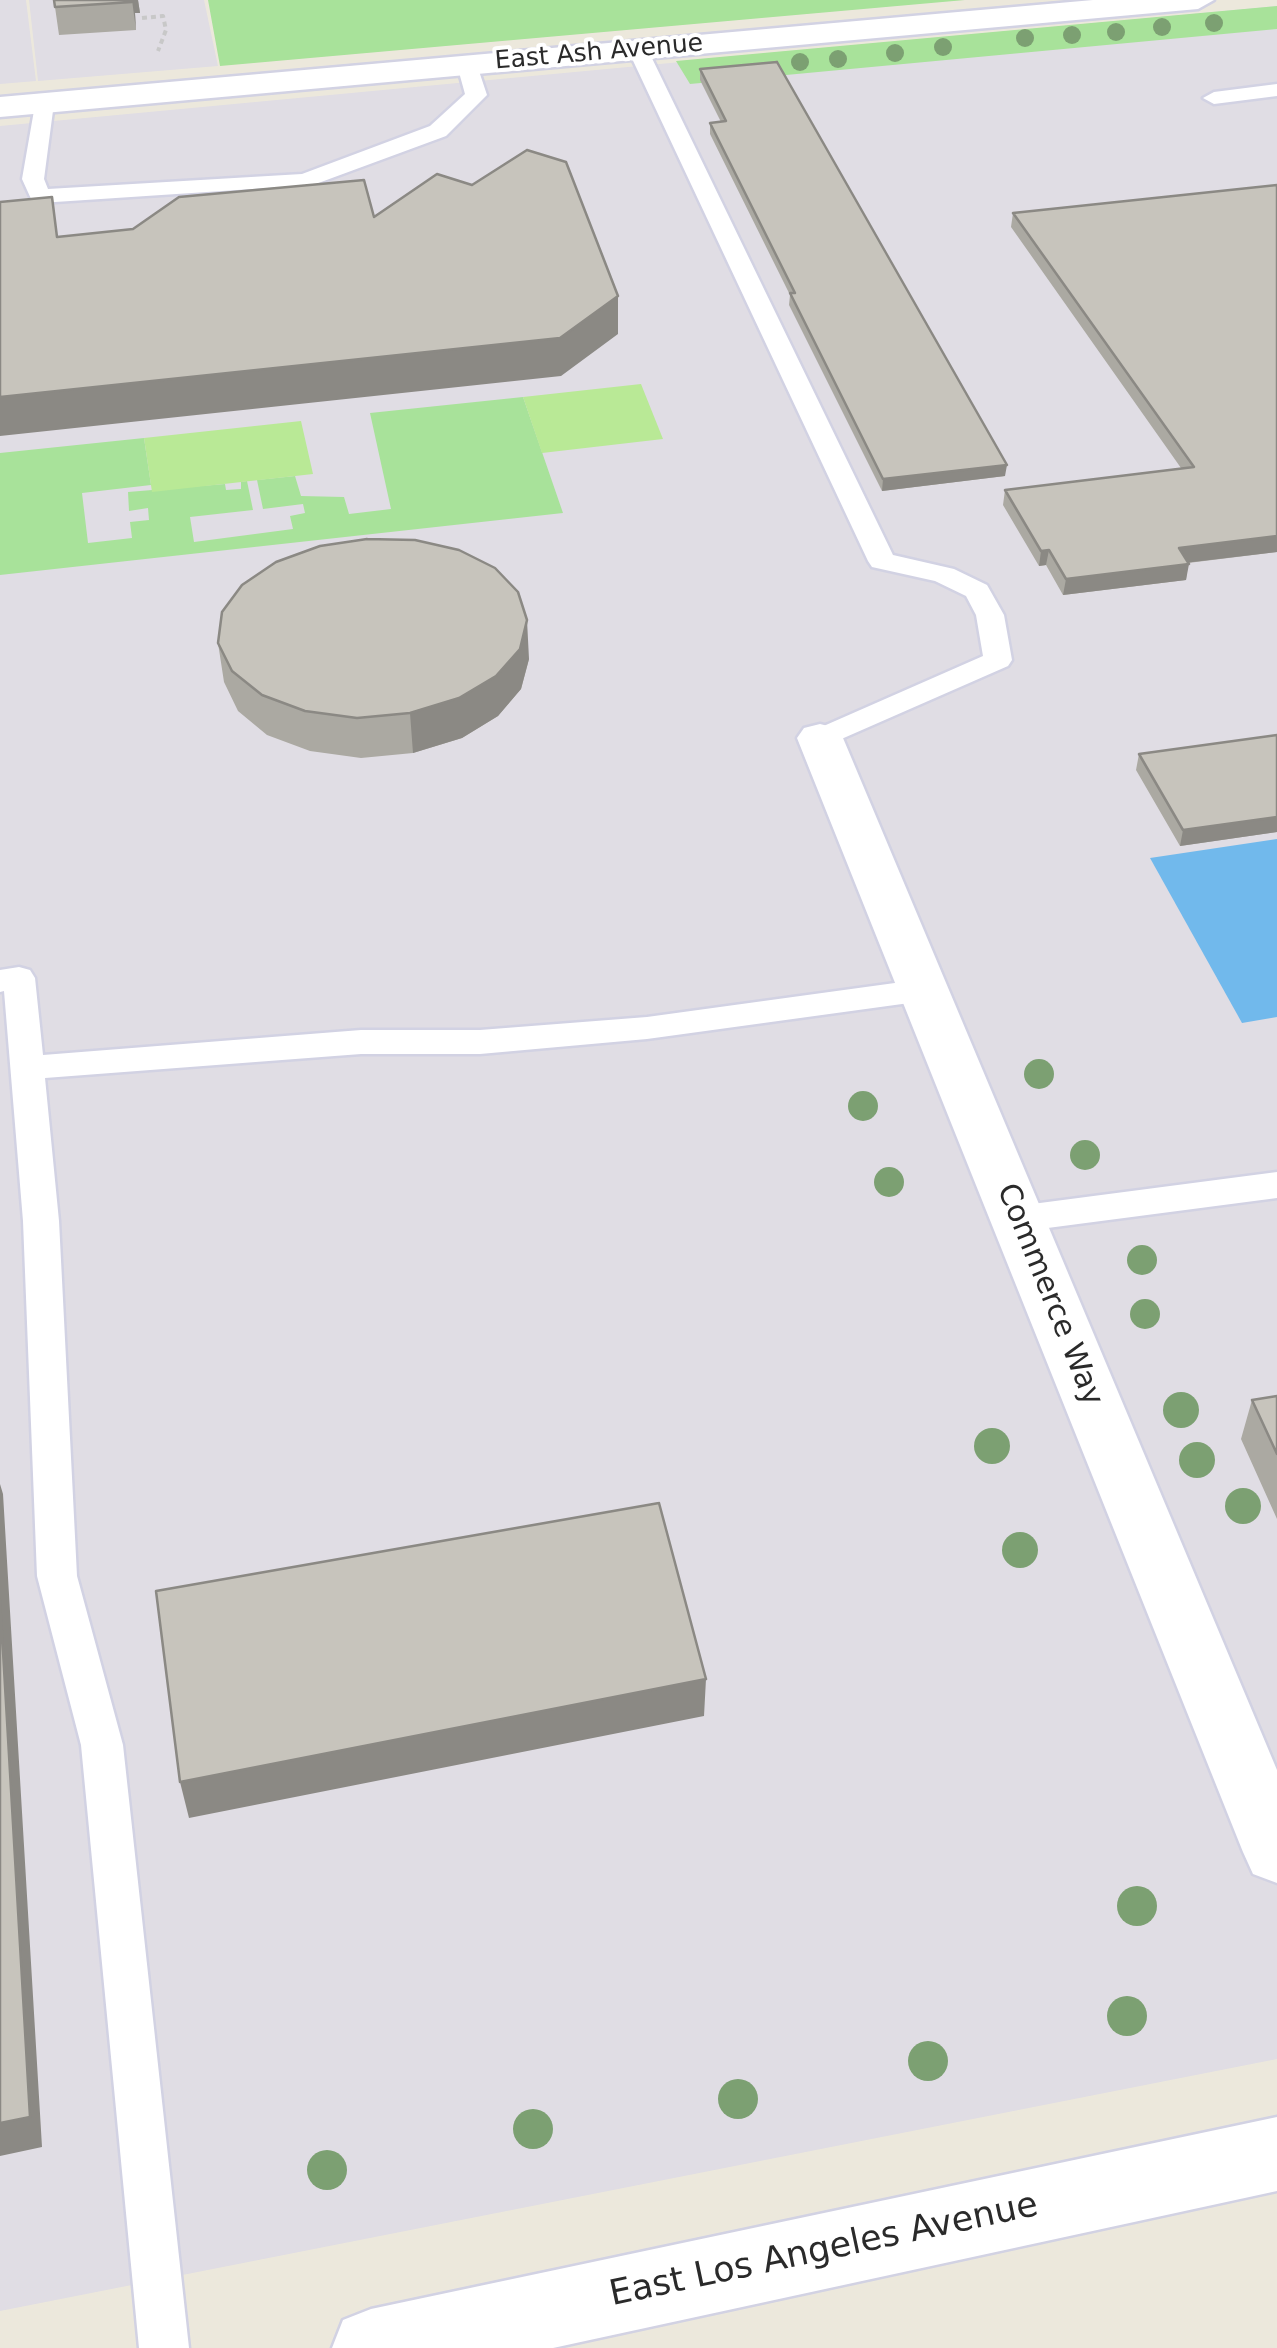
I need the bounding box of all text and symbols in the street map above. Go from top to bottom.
street label: East Ash Avenue [494,29,704,77]
street label: Commerce Way [988,1179,1110,1411]
street label: East Los Angeles Avenue [606,2185,1042,2317]

